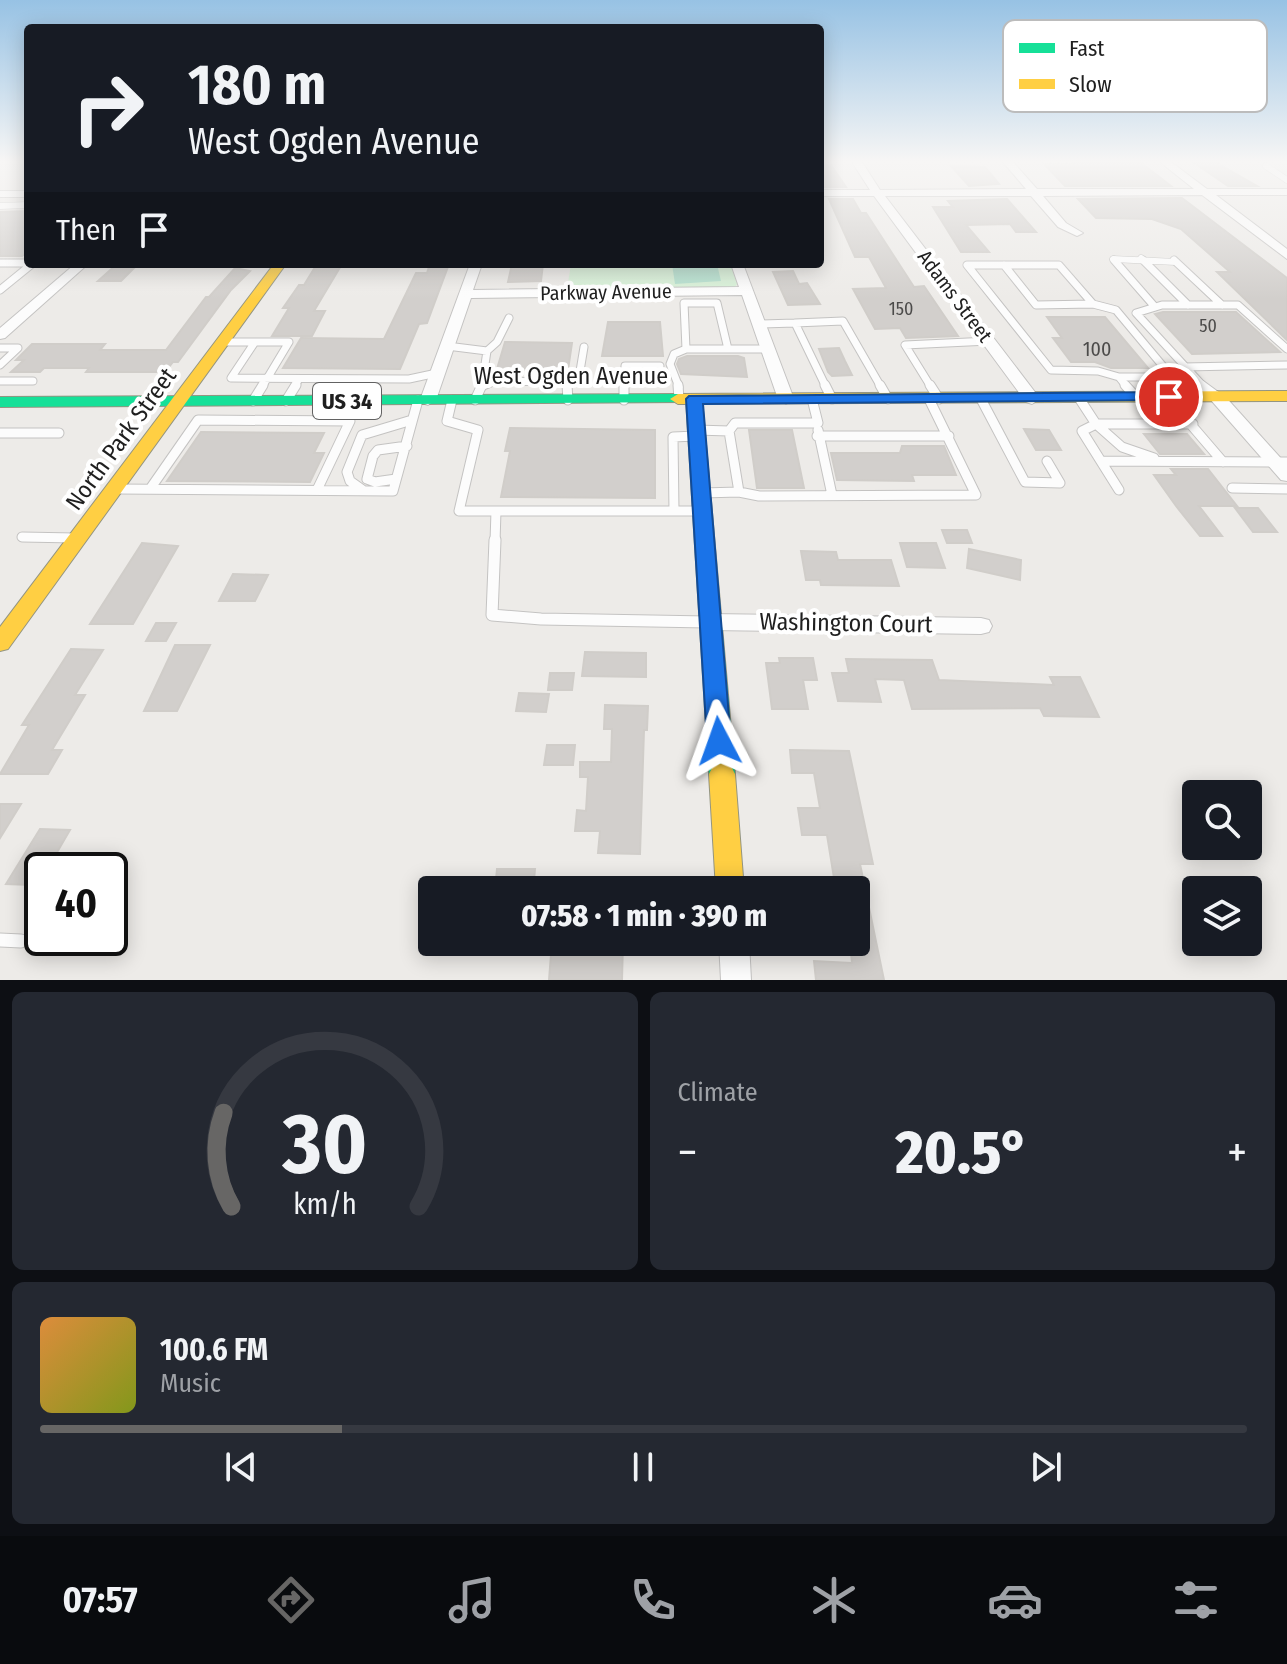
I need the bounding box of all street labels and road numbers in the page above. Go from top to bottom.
street label: Adams Street [913,245,998,347]
street label: Parkway Avenue [540,279,672,305]
street label: North Park Street [60,362,182,516]
street label: West Ogden Avenue [474,362,668,390]
road number: US 34 [313,383,381,419]
street label: Washington Court [759,607,933,639]

